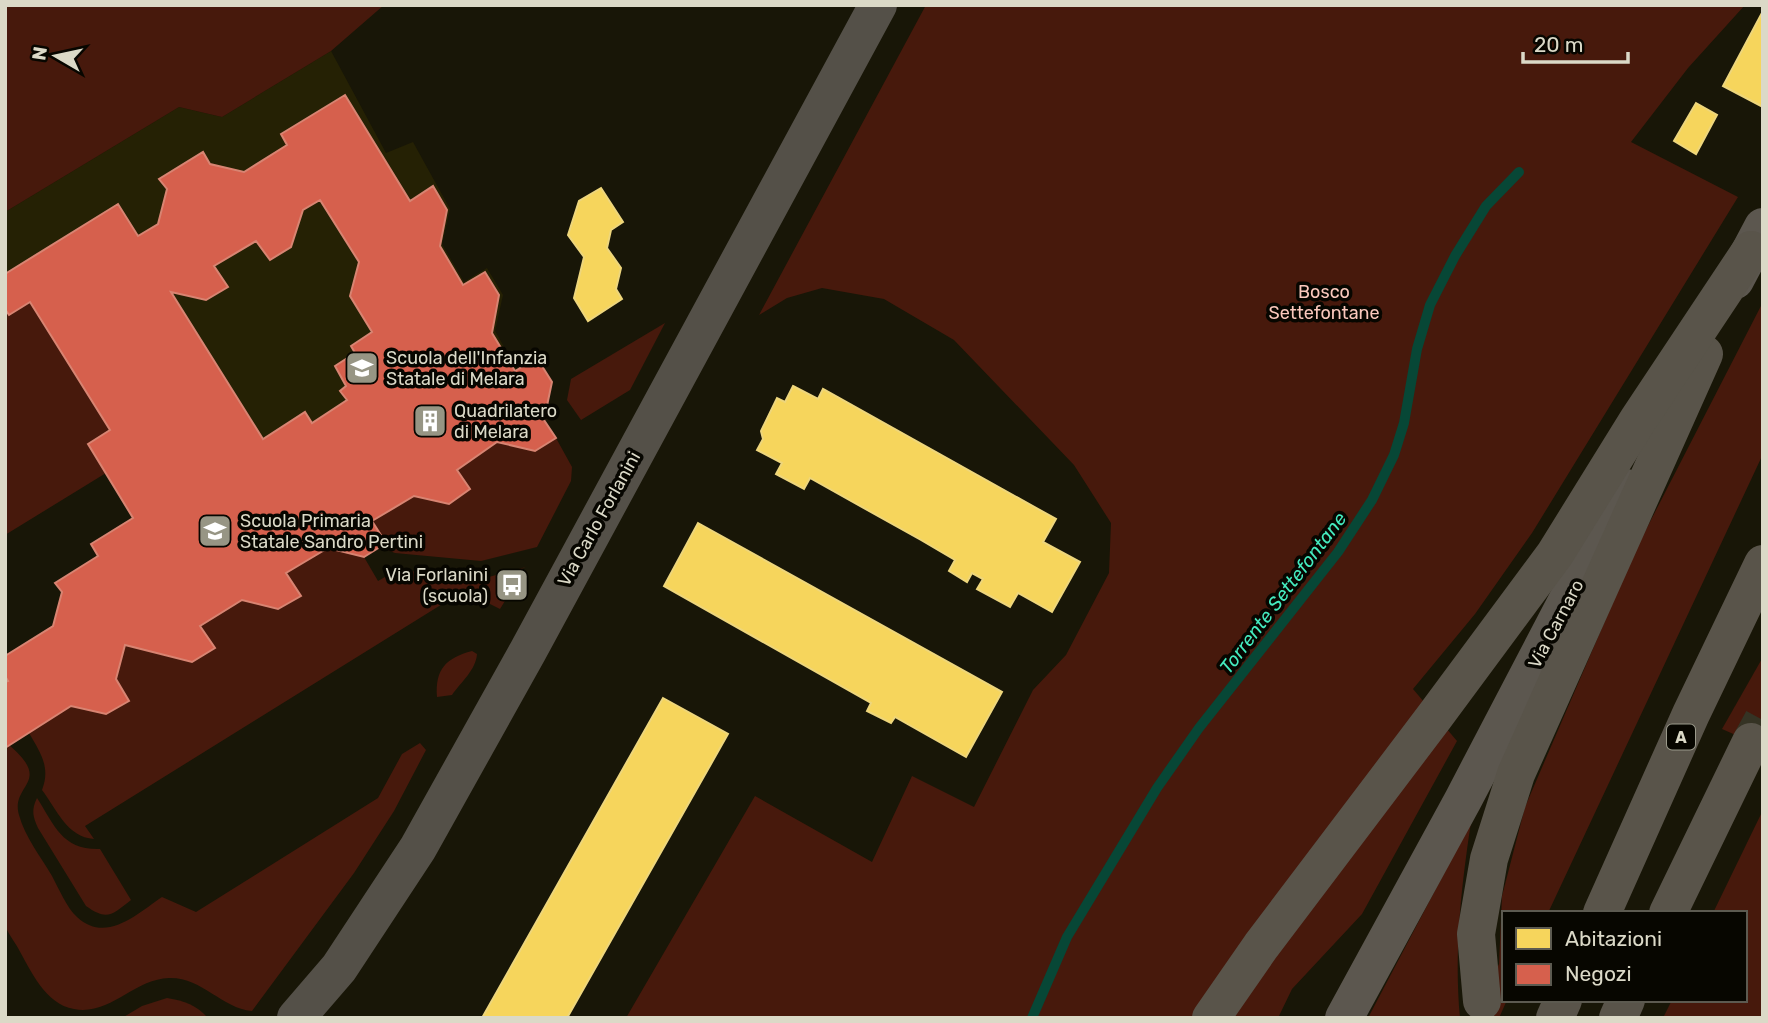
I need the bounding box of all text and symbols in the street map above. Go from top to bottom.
north arrow [21,21,91,91]
scale bar [1523,21,1628,65]
text: 20 m [1534,32,1583,57]
text: N [27,45,52,62]
park label: Bosco Settefontane [1268,281,1380,324]
place label: Scuola dell'Infanzia Statale di Melara [386,347,547,390]
school or university icon: Scuola dell'Infanzia Statale di Melara [343,349,381,387]
place label: Quadrilatero di Melara [454,400,557,443]
building icon: Quadrilatero di Melara [411,402,449,440]
street label: Via Carlo Forlanini [553,448,645,590]
water label: Torrente Settefontane [1215,507,1352,678]
place label: Scuola Primaria Statale Sandro Pertini [240,510,423,553]
school or university icon: Scuola Primaria Statale Sandro Pertini [196,512,234,550]
place label: Via Forlanini (scuola) [385,564,488,607]
bus stop icon: Via Forlanini (scuola) [493,566,531,604]
street label: Via Carnaro [1524,576,1588,672]
road number: A [1667,724,1695,750]
legend [1502,911,1747,1002]
text: Abitazioni [1565,926,1662,951]
text: Negozi [1565,961,1632,986]

